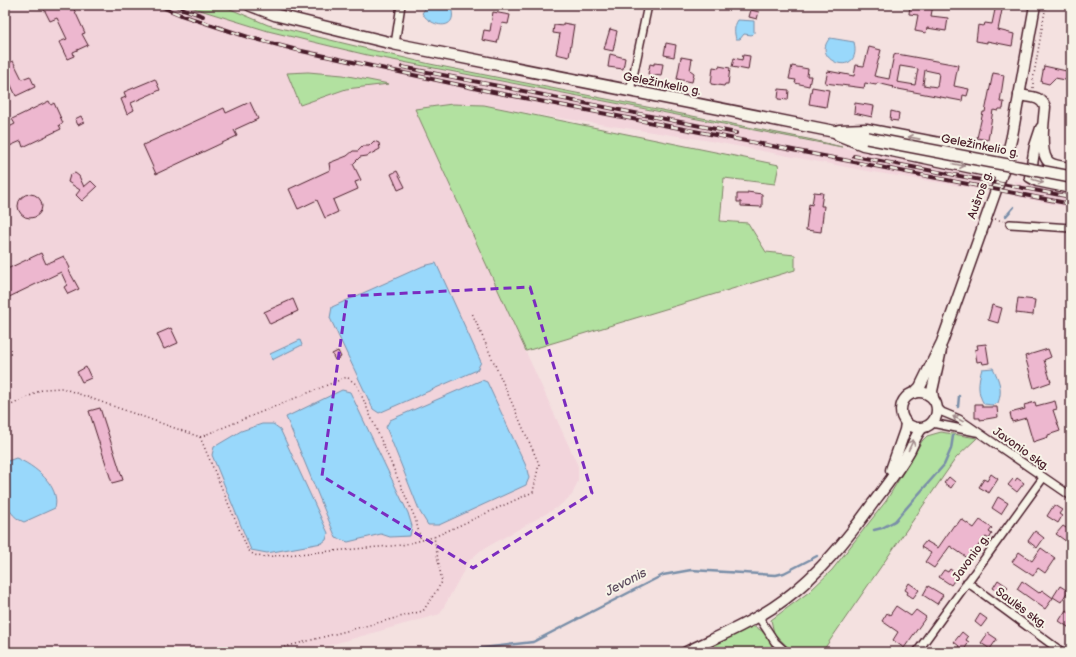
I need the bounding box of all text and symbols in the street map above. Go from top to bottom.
street label: Geležinkelio g. [622,69,702,99]
street label: Geležinkelio g. [940,131,1020,161]
one-way arrow [908,134,921,142]
one-way arrow [952,162,965,170]
street label: Aušros g. [964,169,996,221]
one-way arrow [1031,178,1044,185]
one-way arrow [952,415,964,423]
street label: Javonio skg. [990,424,1052,474]
one-way arrow [908,440,916,452]
street label: Javonio g. [949,532,993,584]
water label: Jevonis [602,564,650,600]
street label: Saulės skg. [992,584,1050,632]

